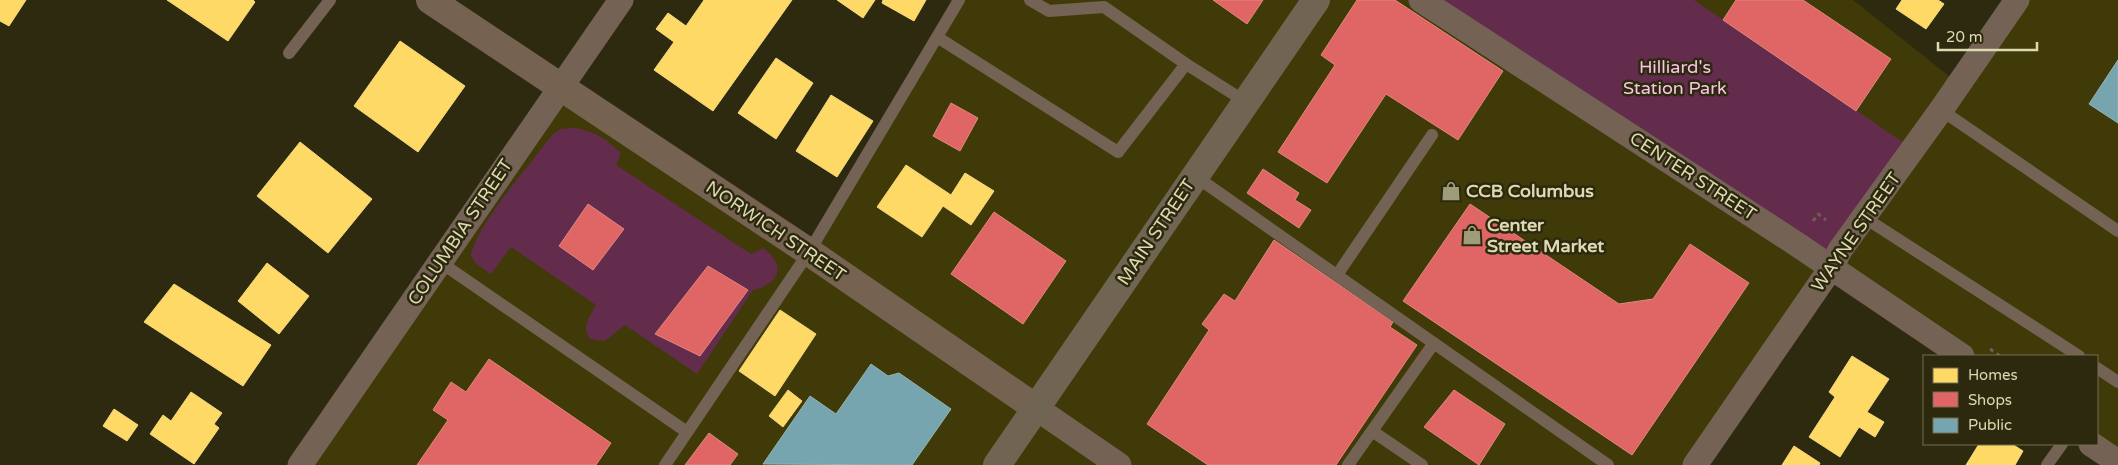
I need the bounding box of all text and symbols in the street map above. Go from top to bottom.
scale bar [1938,20,2037,52]
text: 20 m [1946,28,1983,46]
park label: Hilliard's Station Park [1623,56,1727,99]
street label: CENTER STREET [1626,127,1760,225]
street label: COLUMBIA STREET [403,155,517,309]
street label: WAYNE STREET [1807,168,1905,296]
street label: MAIN STREET [1112,175,1200,289]
street label: NORWICH STREET [702,176,850,286]
shop icon: CCB Columbus [1440,180,1462,202]
place label: CCB Columbus [1466,180,1594,202]
place label: Center Street Market [1487,214,1604,257]
shop icon: Center Street Market [1461,224,1483,246]
legend [1923,355,2098,445]
text: Homes [1968,366,2018,384]
text: Shops [1968,391,2012,409]
text: Public [1968,416,2012,434]

